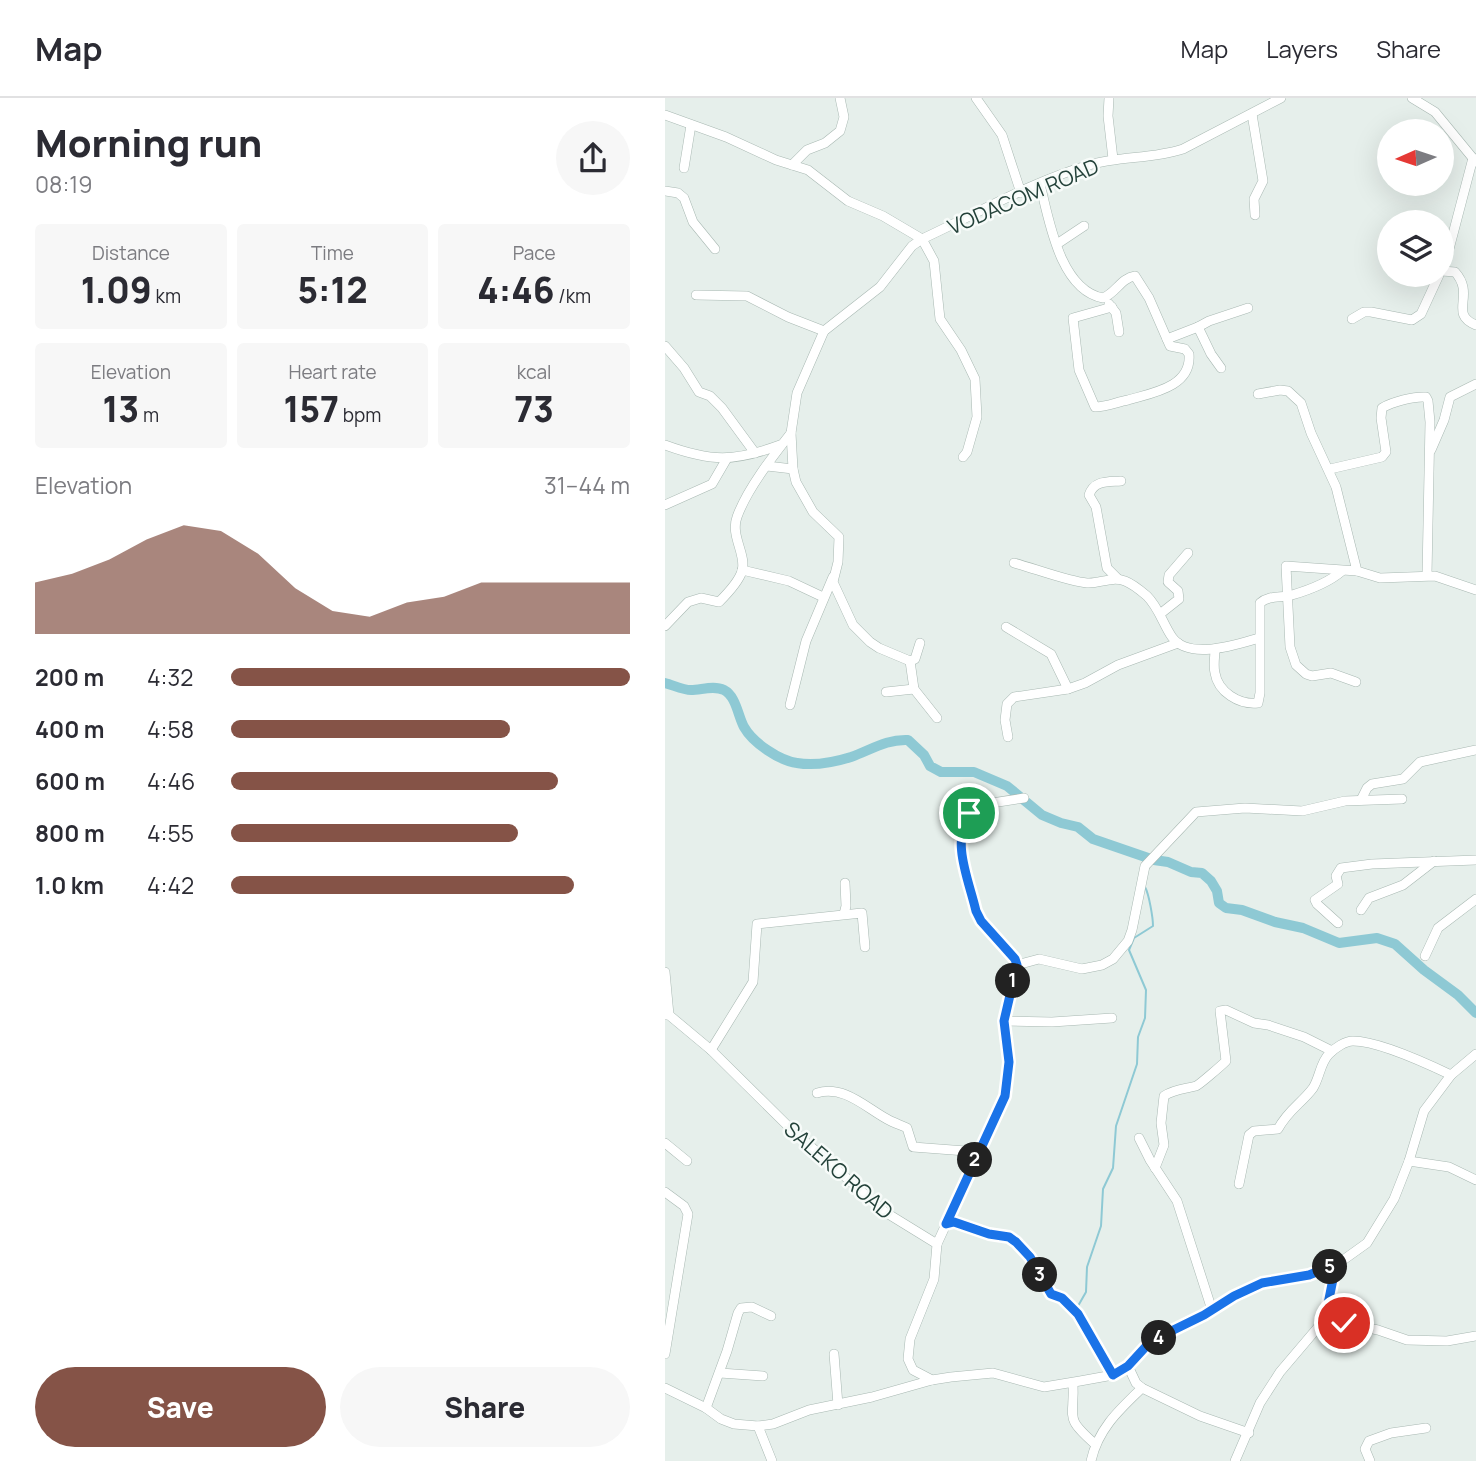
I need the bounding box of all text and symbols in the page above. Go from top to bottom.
text: Map [35,26,103,71]
text: Map [1181,32,1228,65]
text: Layers [1266,32,1338,65]
text: Share [1376,32,1441,65]
text: Morning run [35,116,262,168]
north arrow [1377,119,1454,196]
map controls [1377,119,1454,287]
button: share [556,121,630,195]
street label: VODACOM ROAD [943,152,1103,240]
text: 08:19 [35,168,93,200]
button: layers [1377,210,1454,287]
text: Distance [92,240,170,266]
text: Time [311,240,354,266]
text: Pace [513,240,556,266]
text: 1.09 [81,266,152,314]
text: 5:12 [297,266,368,314]
text: 4:46 [477,266,554,314]
text: km [152,283,181,309]
text: /km [554,283,591,309]
text: Elevation [91,359,171,385]
text: Heart rate [288,359,377,385]
text: kcal [517,359,552,385]
text: 13 [103,385,139,433]
text: 157 [284,385,339,433]
text: 73 [514,385,554,433]
text: m [139,402,159,428]
text: bpm [339,402,381,428]
text: Elevation [35,469,132,501]
text: 31–44 m [544,469,630,501]
text: 200 m [35,661,104,693]
text: 4:32 [147,661,193,693]
text: 400 m [35,713,105,745]
text: 4:58 [147,713,194,745]
text: 600 m [35,765,105,797]
text: 4:46 [147,765,195,797]
pin [939,783,999,843]
icon: arrive [950,794,988,832]
text: 800 m [35,817,105,849]
text: 4:55 [147,817,194,849]
text: 1.0 km [35,869,104,901]
text: 4:42 [147,869,194,901]
pin: 1 [995,964,1031,998]
text: 1 [1008,967,1017,993]
street label: SALEKO ROAD [779,1115,899,1225]
pin: 2 [957,1142,993,1178]
text: 2 [969,1146,980,1172]
pin: 5 [1313,1250,1347,1284]
text: 5 [1324,1253,1335,1279]
pin: 3 [1023,1258,1057,1292]
text: 3 [1034,1261,1045,1287]
pin [1314,1293,1374,1353]
icon: check [1325,1304,1363,1342]
pin: 4 [1141,1320,1177,1356]
text: 4 [1153,1324,1164,1350]
button: Save [35,1367,326,1447]
button: Share [340,1367,630,1447]

